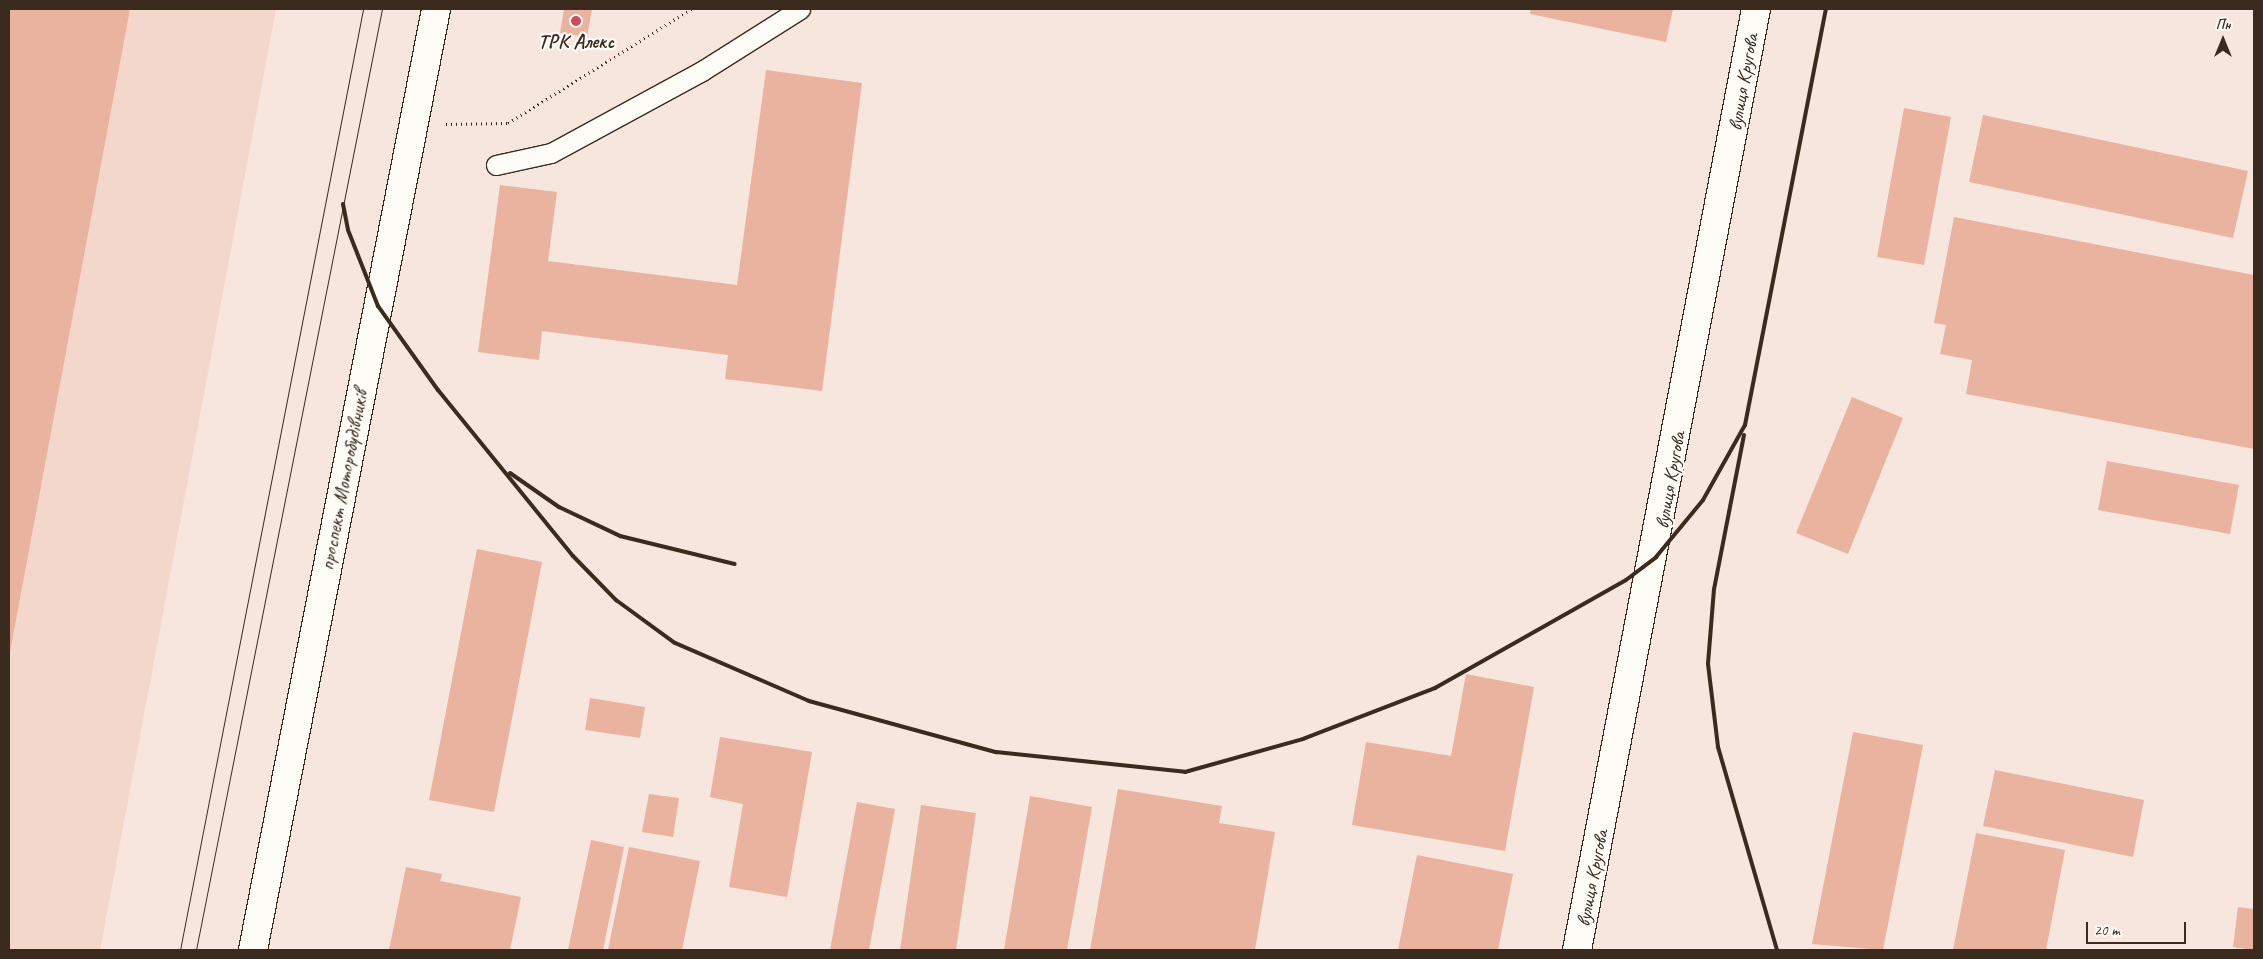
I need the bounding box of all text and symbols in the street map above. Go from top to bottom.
marker: ТРК Алекс [570,15,582,27]
north arrow [2198,15,2248,65]
text: Пн [2216,16,2230,33]
place label: ТРК Алекс [538,29,614,53]
street label: вулиця Кругова [1723,32,1763,132]
street label: проспект Моторобудівників [315,388,373,572]
street label: вулиця Кругова [1650,430,1690,530]
street label: вулиця Кругова [1571,828,1613,928]
scale bar [2088,912,2188,944]
text: 20 m [2094,921,2120,940]

